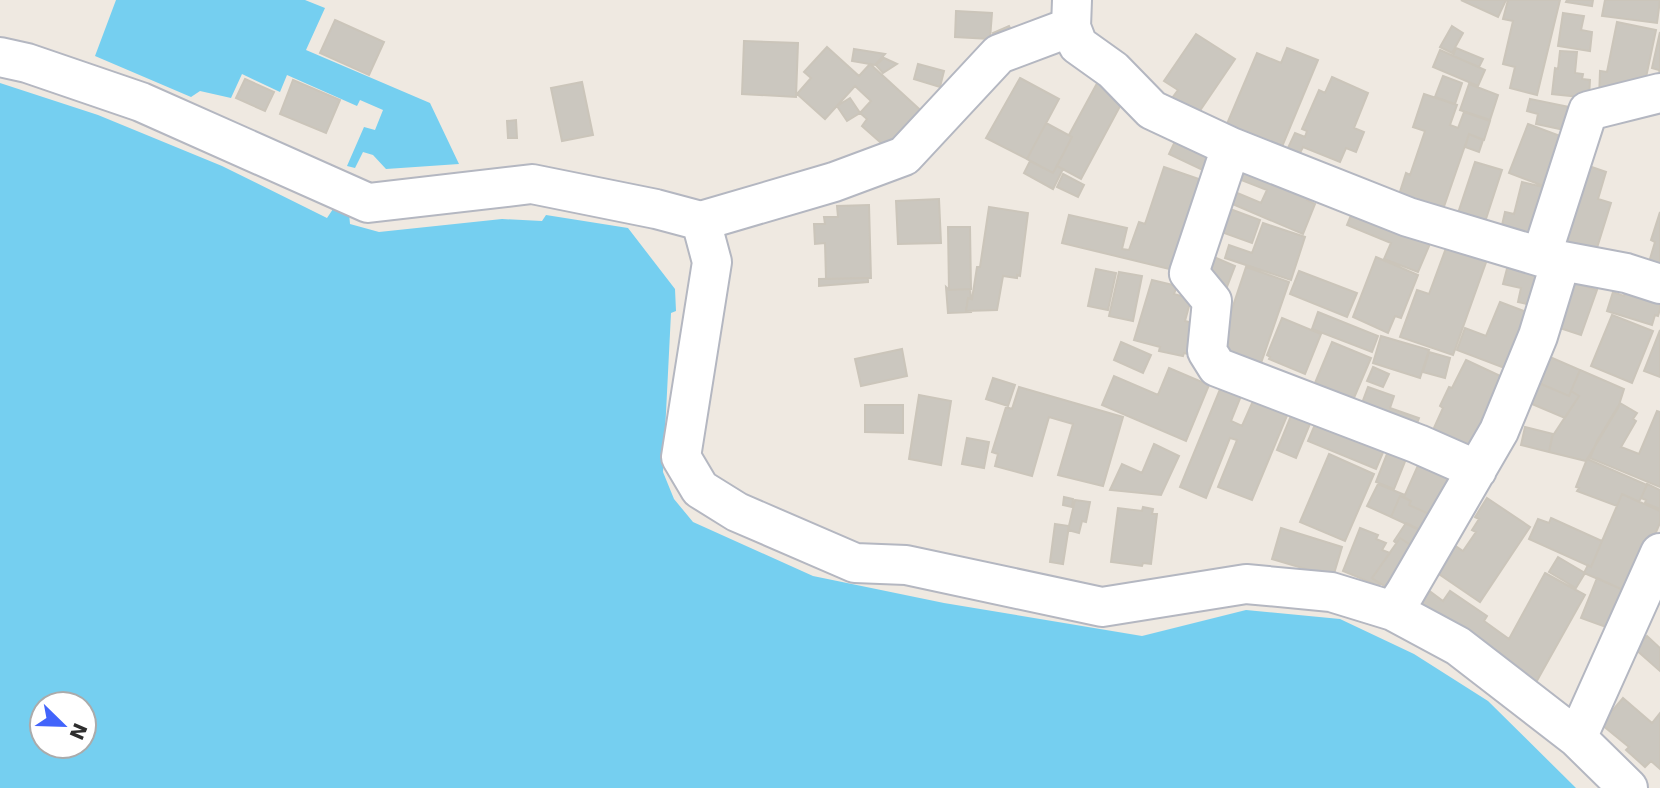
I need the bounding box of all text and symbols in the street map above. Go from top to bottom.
north arrow [28,690,98,760]
text: N [65,720,92,743]

